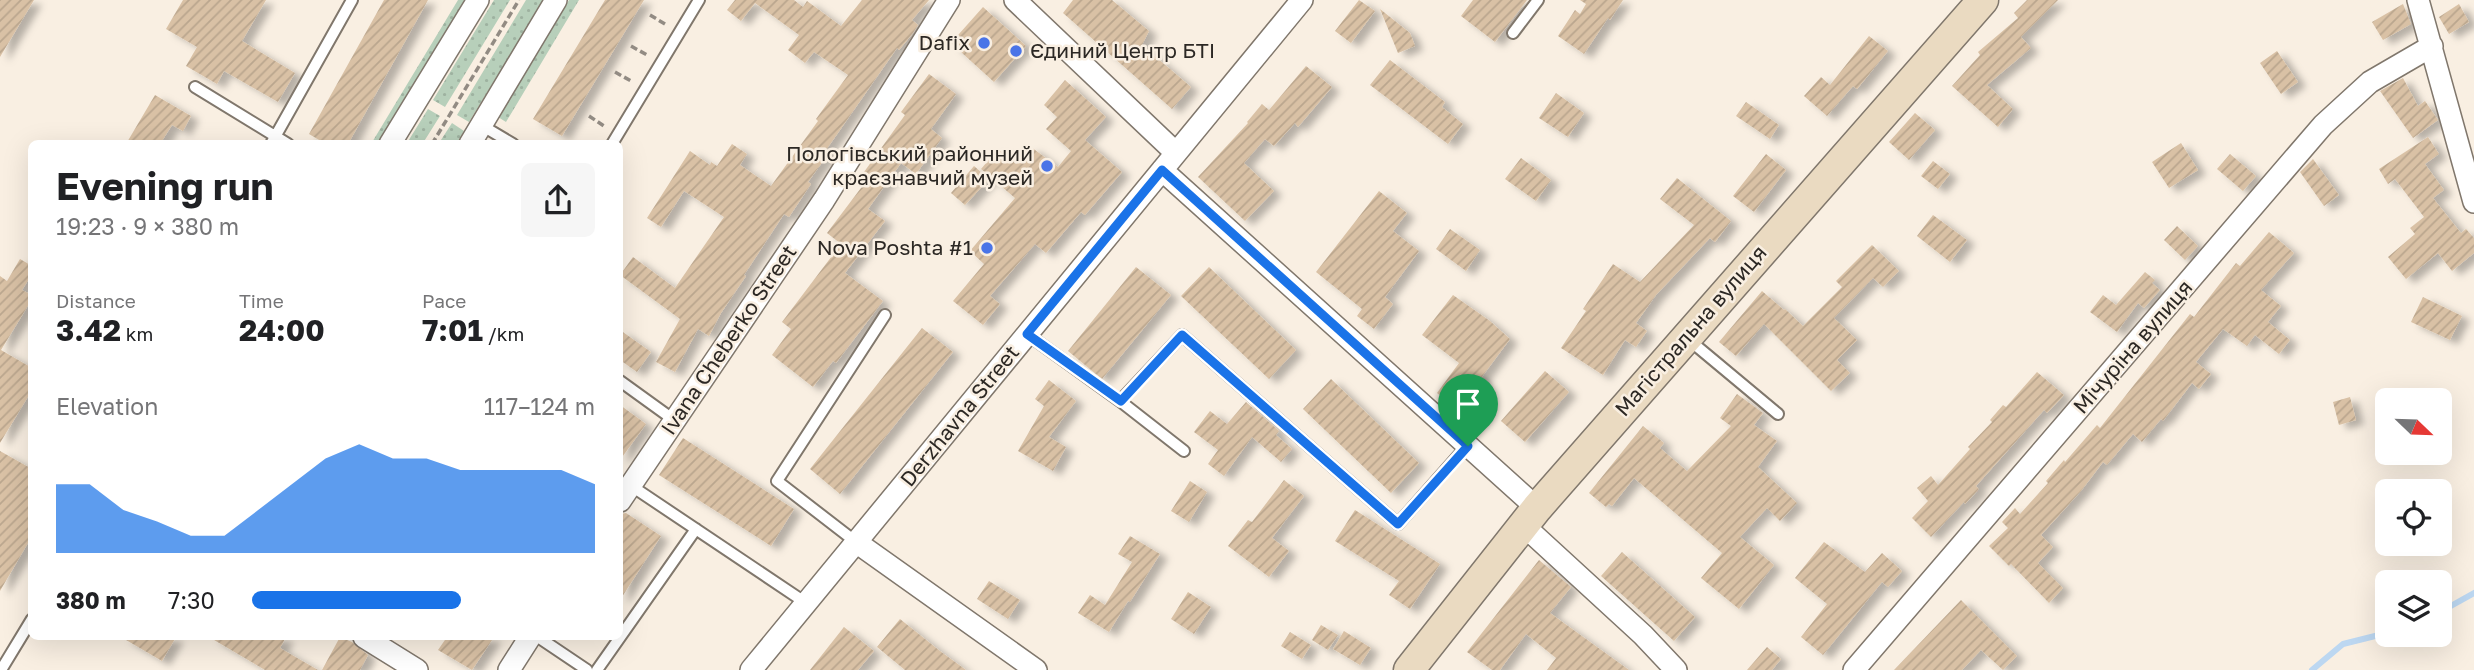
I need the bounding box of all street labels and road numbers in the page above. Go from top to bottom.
street label: Ivana Cheberko Street [655,239,802,439]
street label: Магістральна вулиця [1609,240,1772,421]
street label: Мічуріна вулиця [2067,274,2197,419]
street label: Derzhavna Street [894,339,1024,491]

